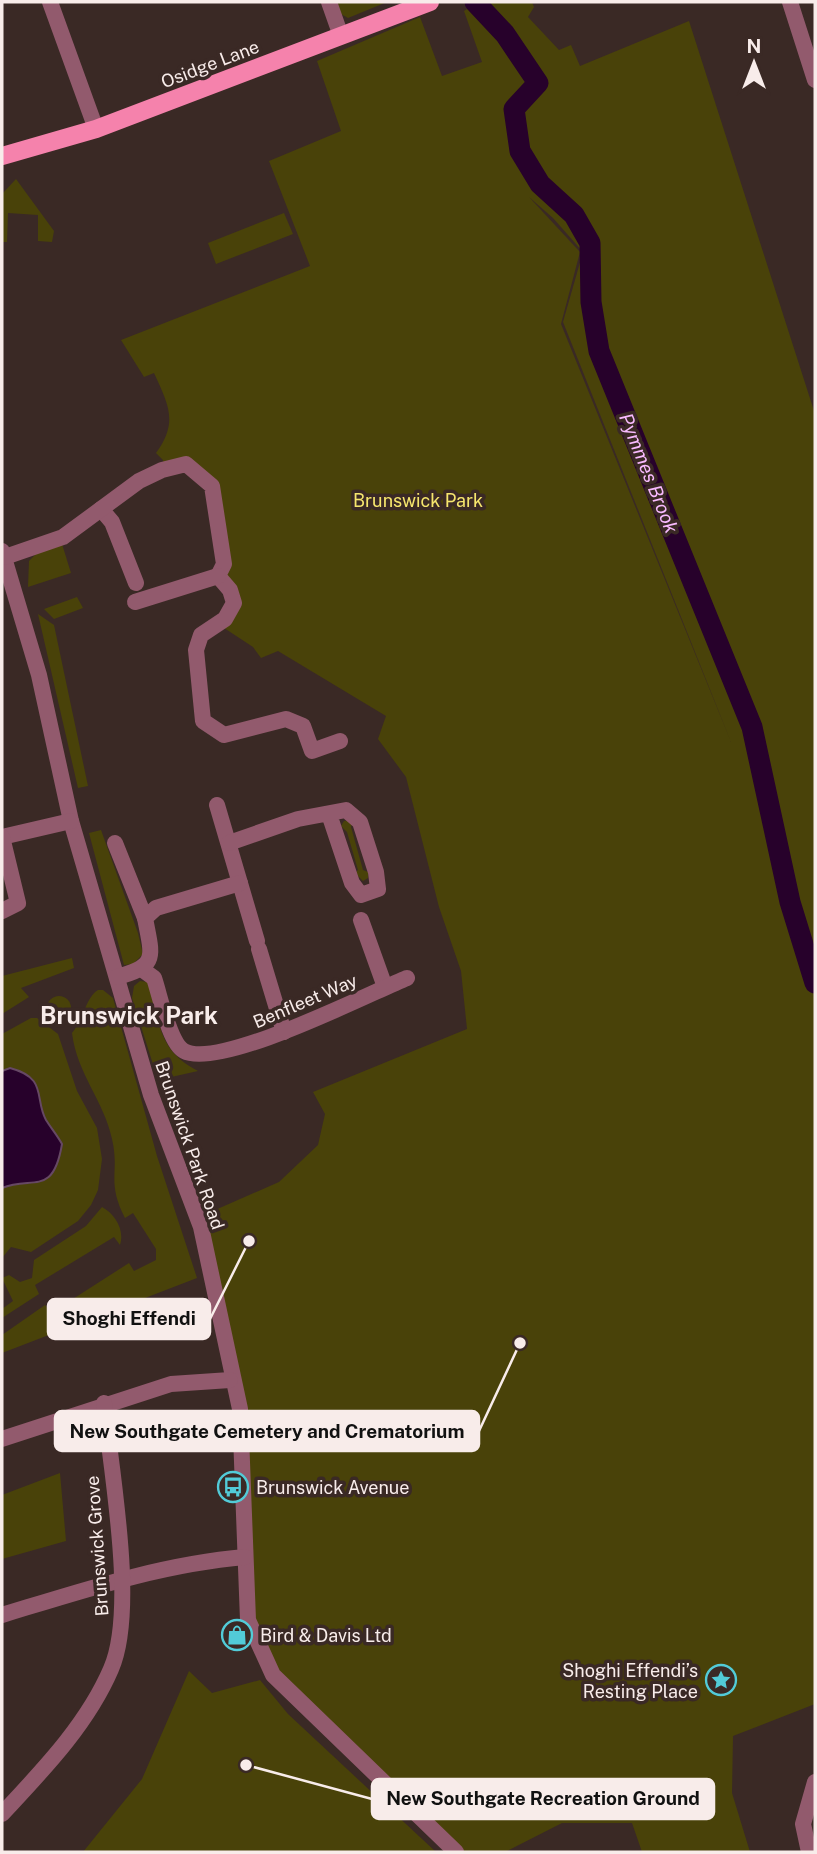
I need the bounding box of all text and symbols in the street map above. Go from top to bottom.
north arrow [719,28,789,98]
text: N [747,35,761,57]
street label: Osidge Lane [158,36,262,92]
water label: Pymmes Brook [615,410,683,537]
park label: Brunswick Park [353,490,483,511]
street label: Benfleet Way [250,969,361,1032]
district label: Brunswick Park [40,1001,218,1029]
street label: Brunswick Park Road [151,1058,229,1232]
callout: Shoghi Effendi [48,1299,210,1339]
text: Shoghi Effendi [62,1307,196,1329]
callout: New Southgate Cemetery and Crematorium [55,1411,479,1451]
text: New Southgate Cemetery and Crematorium [70,1420,464,1442]
bus stop icon: Brunswick Avenue [216,1470,250,1504]
street label: Brunswick Grove [82,1475,112,1617]
place label: Brunswick Avenue [256,1477,410,1498]
shop icon: Bird & Davis Ltd [220,1618,254,1652]
place label: Bird & Davis Ltd [260,1625,392,1646]
place label: Shoghi Effendi’s Resting Place [562,1660,698,1702]
place icon: Shoghi Effendi’s Resting Place [704,1663,738,1697]
callout: New Southgate Recreation Ground [372,1779,714,1819]
text: New Southgate Recreation Ground [386,1787,700,1809]

